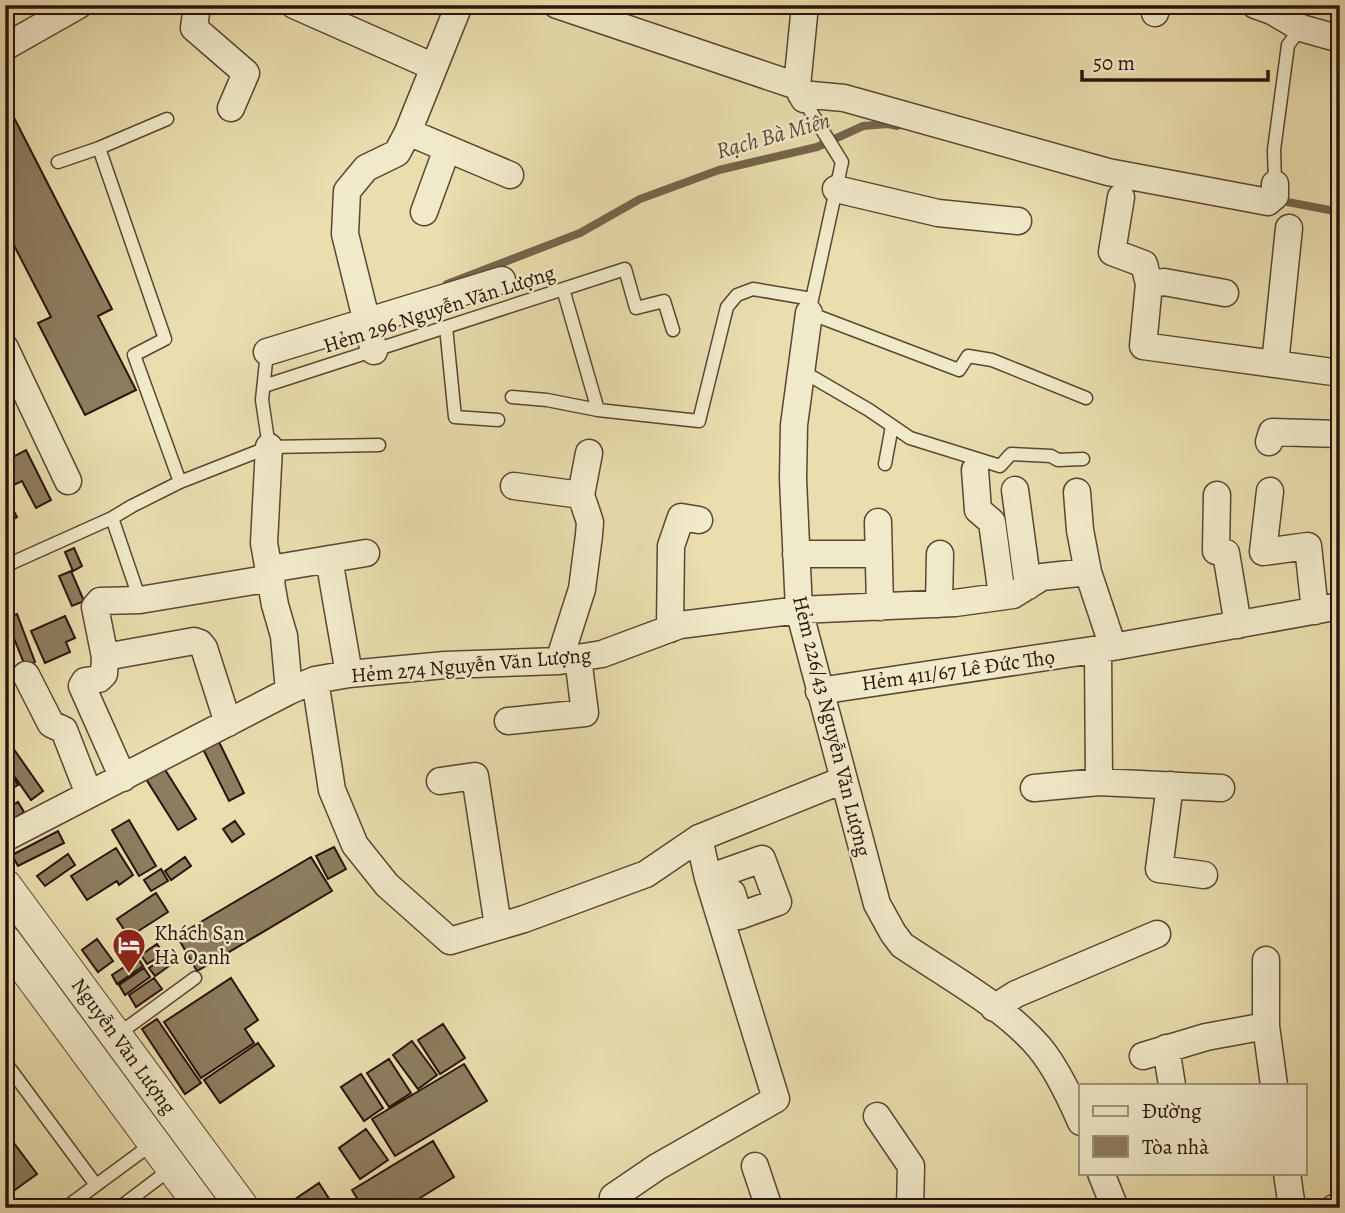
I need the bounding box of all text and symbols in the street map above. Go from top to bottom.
scale bar [1082,38,1268,82]
text: 50 m [1093,49,1135,77]
water label: Rạch Bà Miên [713,104,834,167]
street label: Hẻm 296 Nguyễn Văn Lượng [319,258,559,360]
street label: Hẻm 226/43 Nguyễn Văn Lượng [786,593,878,860]
street label: Hẻm 274 Nguyễn Văn Lượng [350,640,593,689]
street label: Hẻm 411/67 Lê Đức Thọ [860,643,1056,697]
place label: Khách Sạn Hà Oanh [154,919,244,971]
hotel icon: Khách Sạn Hà Oanh [110,926,148,975]
street label: Nguyễn Văn Lượng [65,972,183,1120]
legend [1079,1084,1306,1174]
text: Đường [1142,1097,1202,1125]
text: Tòa nhà [1142,1133,1209,1161]

